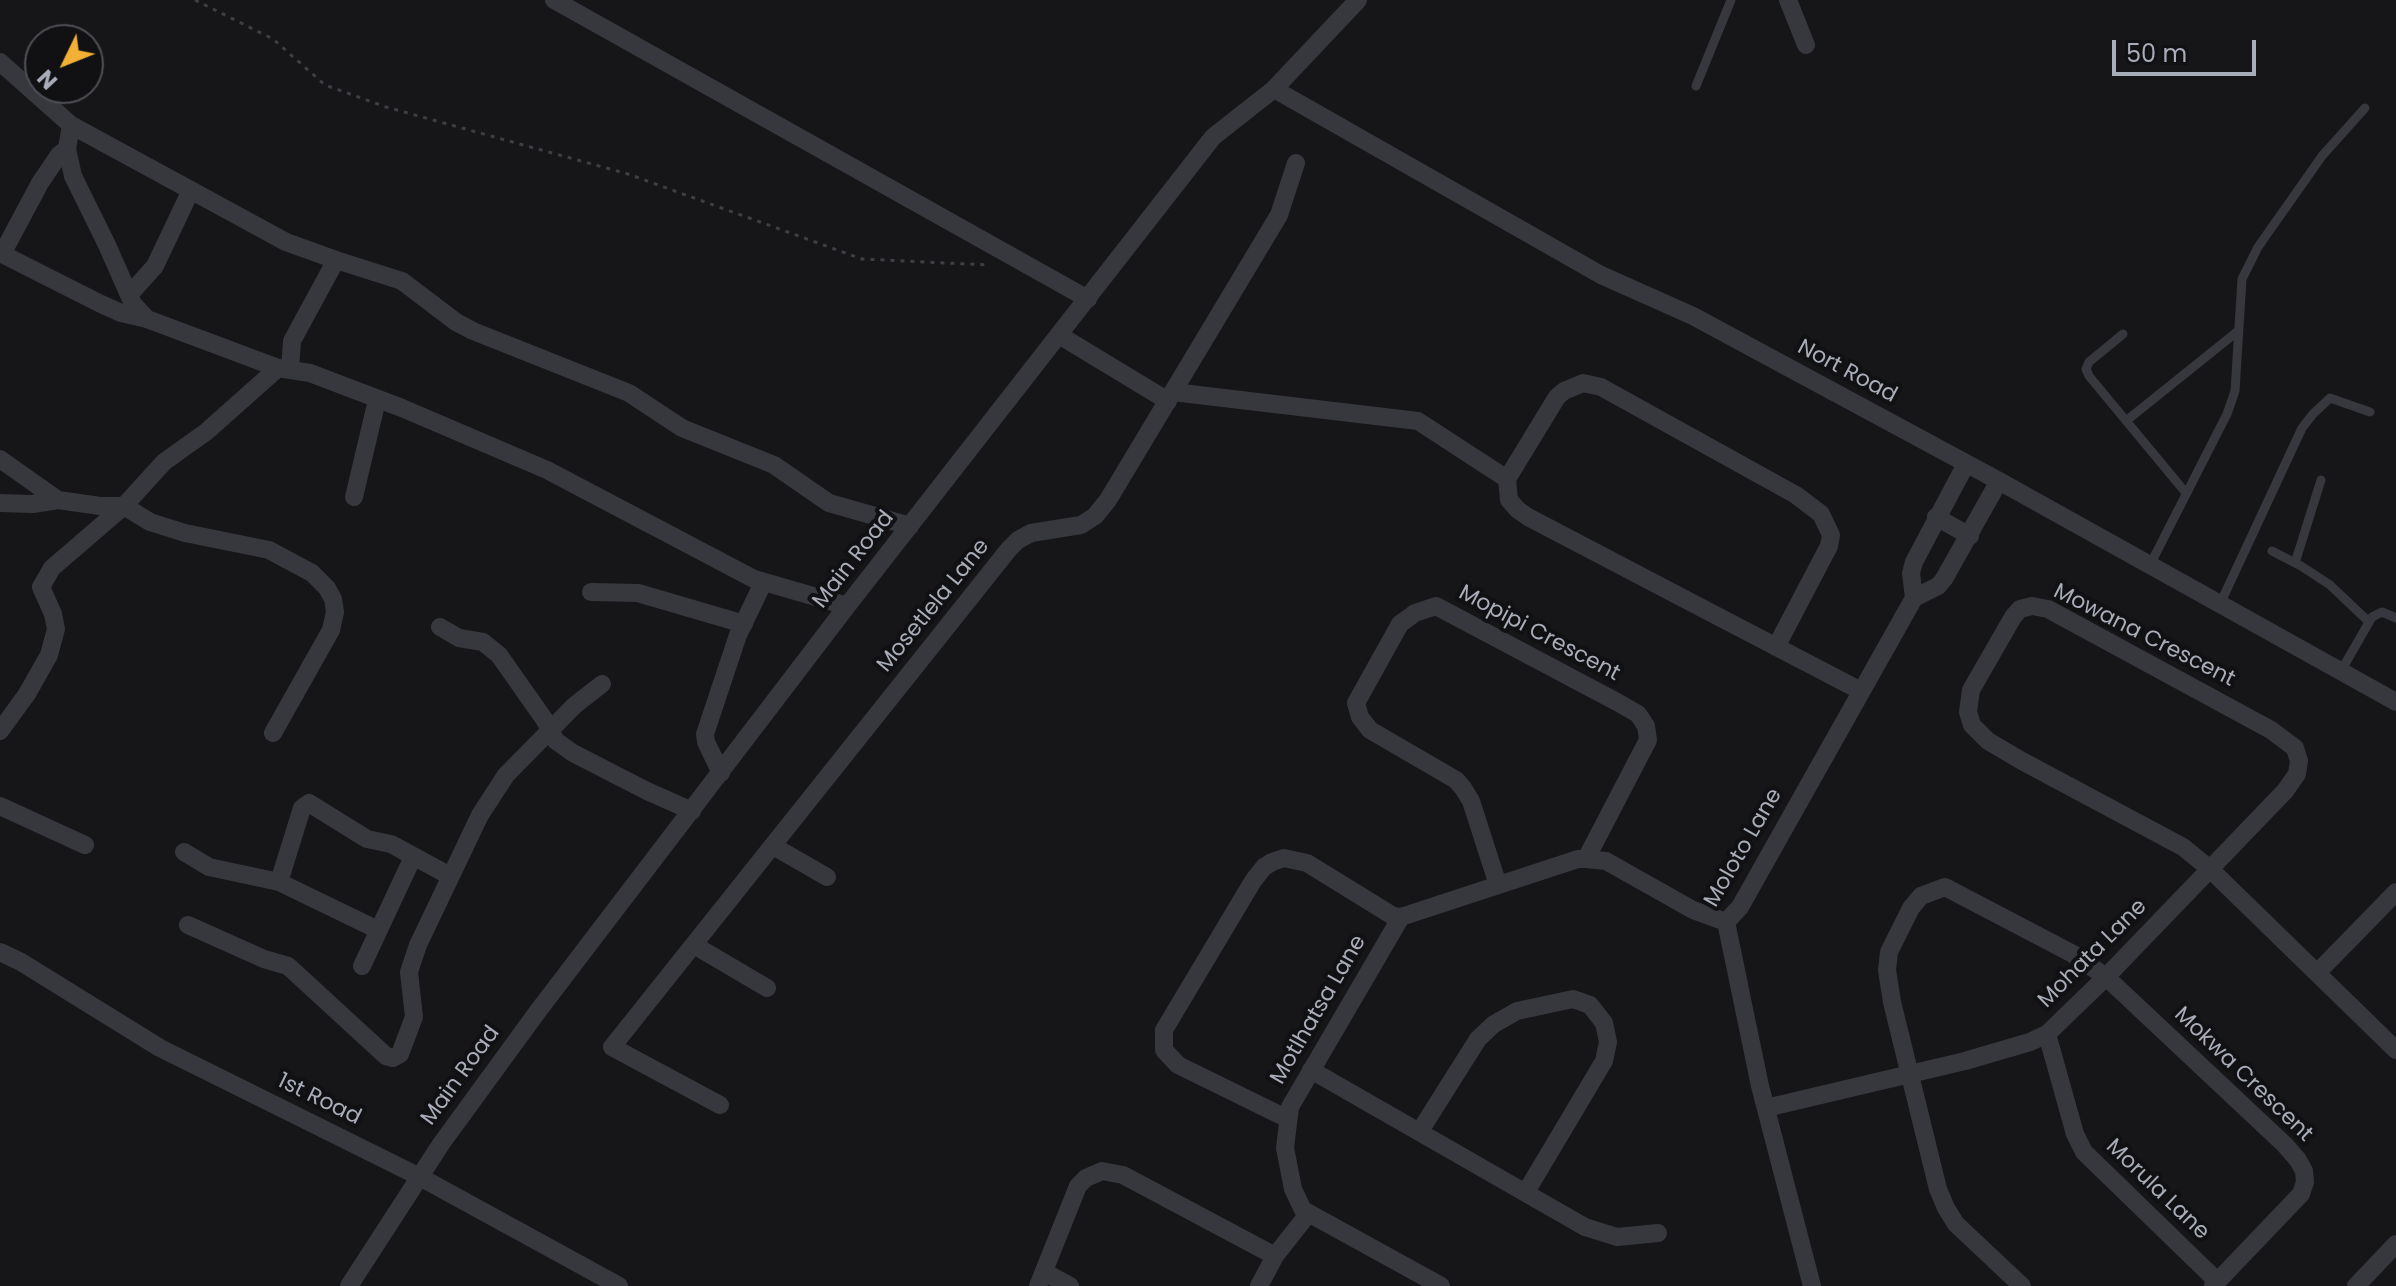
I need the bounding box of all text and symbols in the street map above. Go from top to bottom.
north arrow [24,24,104,104]
scale bar [2116,24,2260,74]
text: 50 m [2126,37,2187,70]
text: N [31,63,65,96]
street label: Nort Road [1793,335,1901,409]
street label: Main Road [808,506,900,614]
street label: Mosetlela Lane [872,534,996,678]
street label: Mowana Crescent [2049,579,2239,693]
street label: Mopipi Crescent [1454,580,1624,688]
street label: Moloto Lane [1699,784,1789,912]
street label: Mohata Lane [2033,894,2153,1014]
street label: Motlhatsa Lane [1266,931,1372,1089]
street label: Mokwa Crescent [2168,1002,2318,1148]
street label: Main Road [416,1021,506,1131]
street label: 1st Road [273,1068,365,1132]
street label: Morula Lane [2100,1134,2214,1246]

